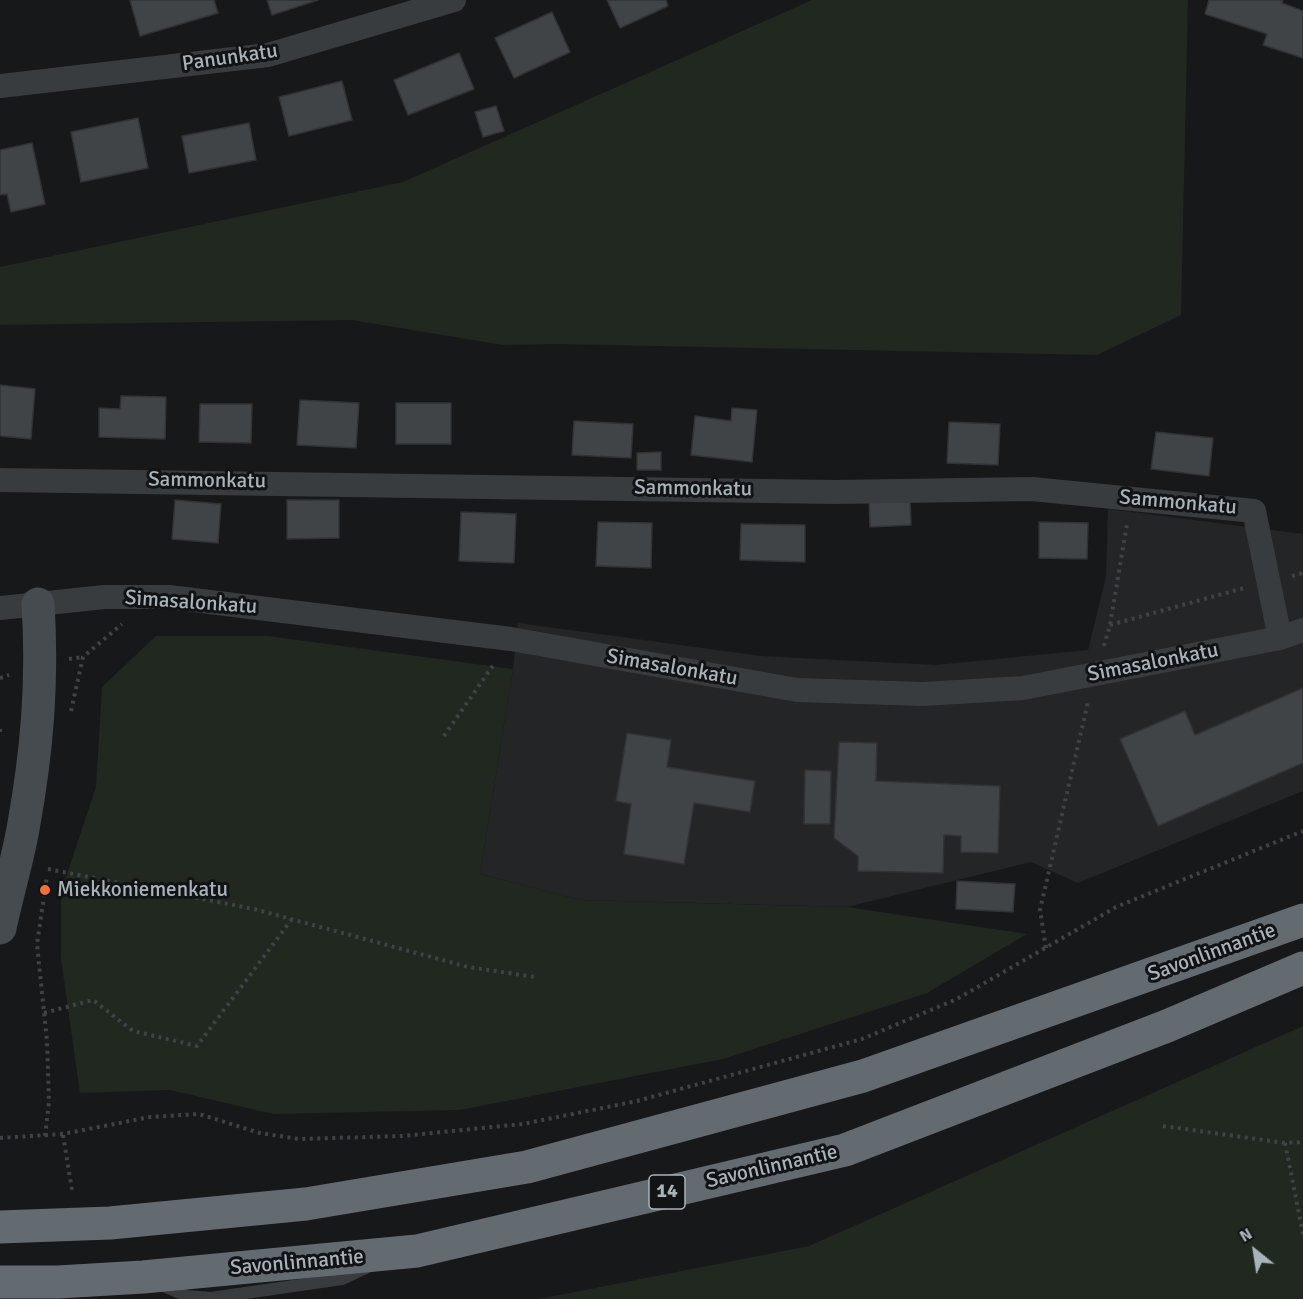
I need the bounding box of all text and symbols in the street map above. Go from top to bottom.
street label: Panunkatu [181,39,279,77]
street label: Sammonkatu [148,467,266,495]
street label: Sammonkatu [634,475,752,503]
street label: Sammonkatu [1118,485,1238,521]
street label: Simasalonkatu [124,586,258,620]
street label: Simasalonkatu [1085,638,1221,688]
street label: Simasalonkatu [604,644,740,692]
place label: Miekkoniemenkatu [57,877,228,903]
marker: Miekkoniemenkatu [38,883,52,897]
street label: Savonlinnantie [1145,918,1279,988]
street label: Savonlinnantie [704,1140,840,1194]
road number: 14 [649,1175,685,1209]
north arrow [1225,1221,1285,1281]
text: N [1236,1224,1256,1247]
street label: Savonlinnantie [229,1245,365,1281]

